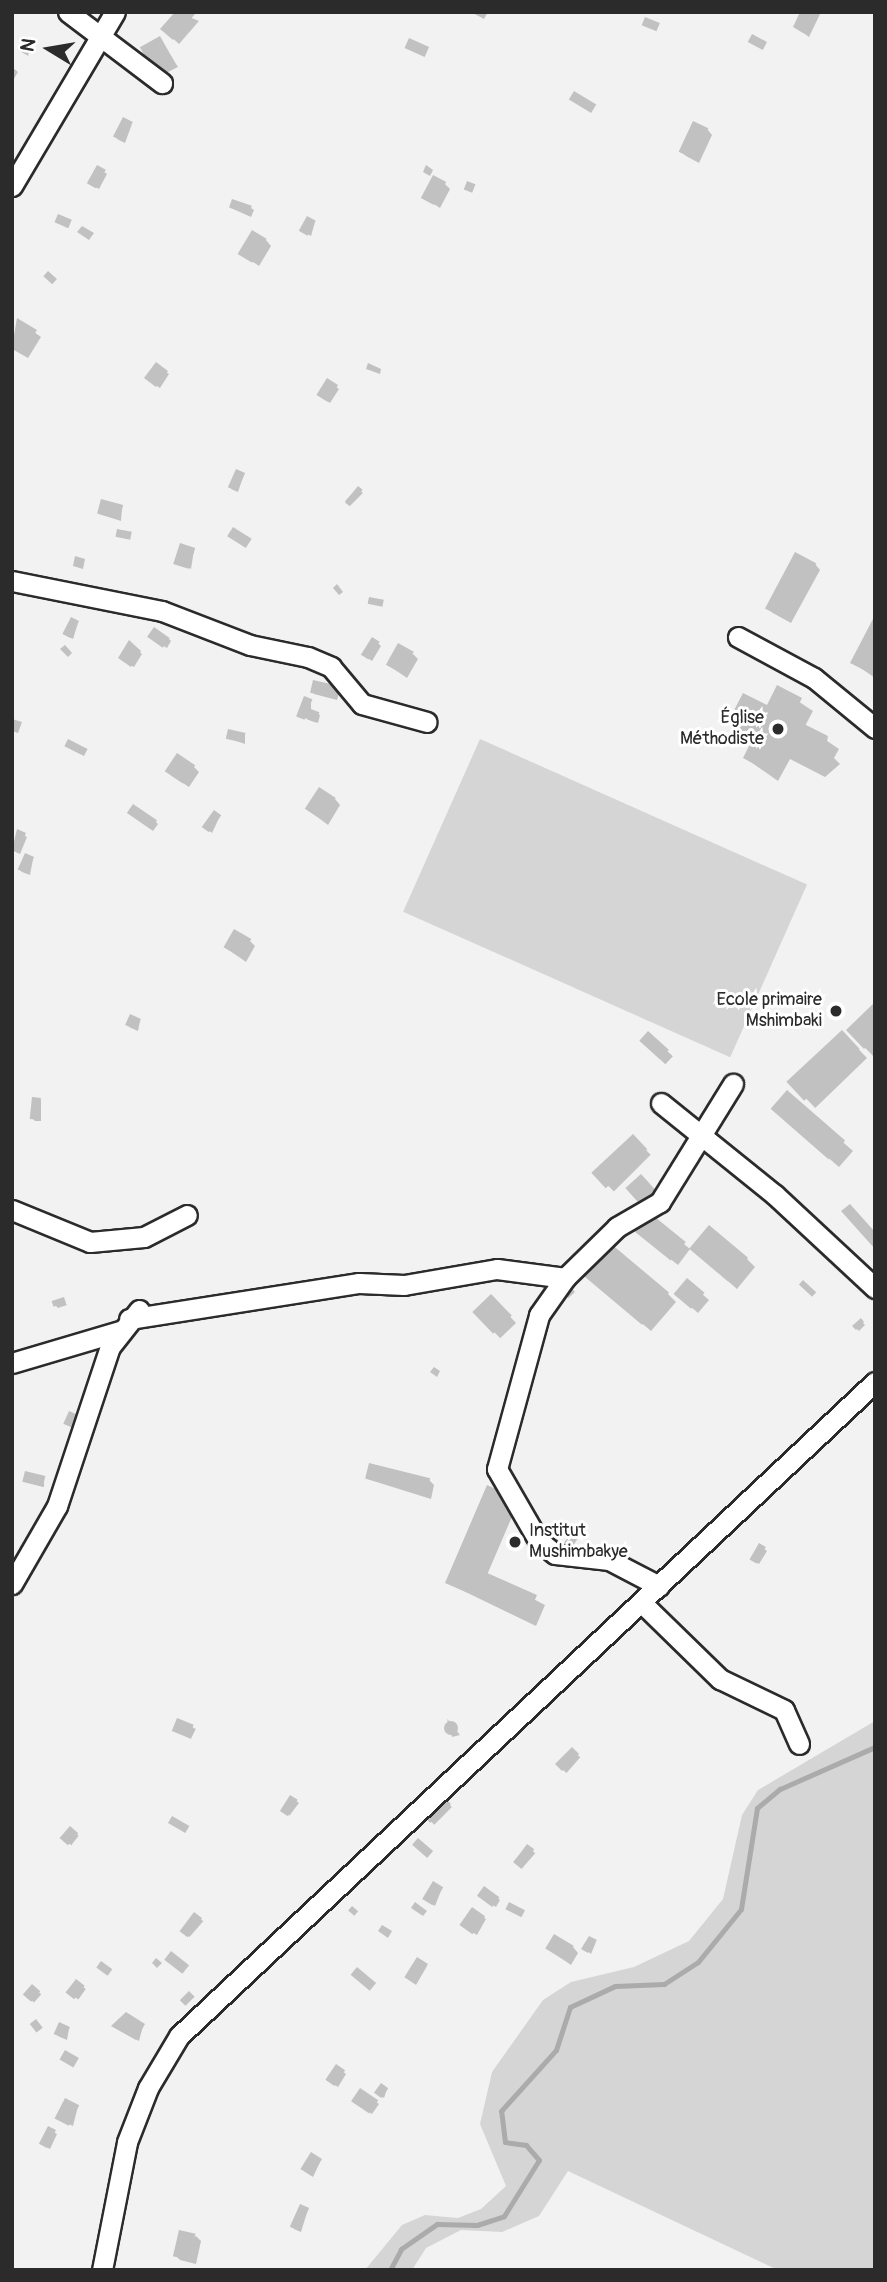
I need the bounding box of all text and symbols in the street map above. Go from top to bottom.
north arrow [14,14,84,84]
text: N [15,36,41,54]
place label: Église Méthodiste [680,708,764,750]
marker: Église Méthodiste [770,721,786,737]
place label: Ecole primaire Mshimbaki [717,990,822,1032]
marker: Ecole primaire Mshimbaki [828,1003,844,1019]
place label: Institut Mushimbakye [529,1521,628,1564]
marker: Institut Mushimbakye [507,1534,523,1550]

